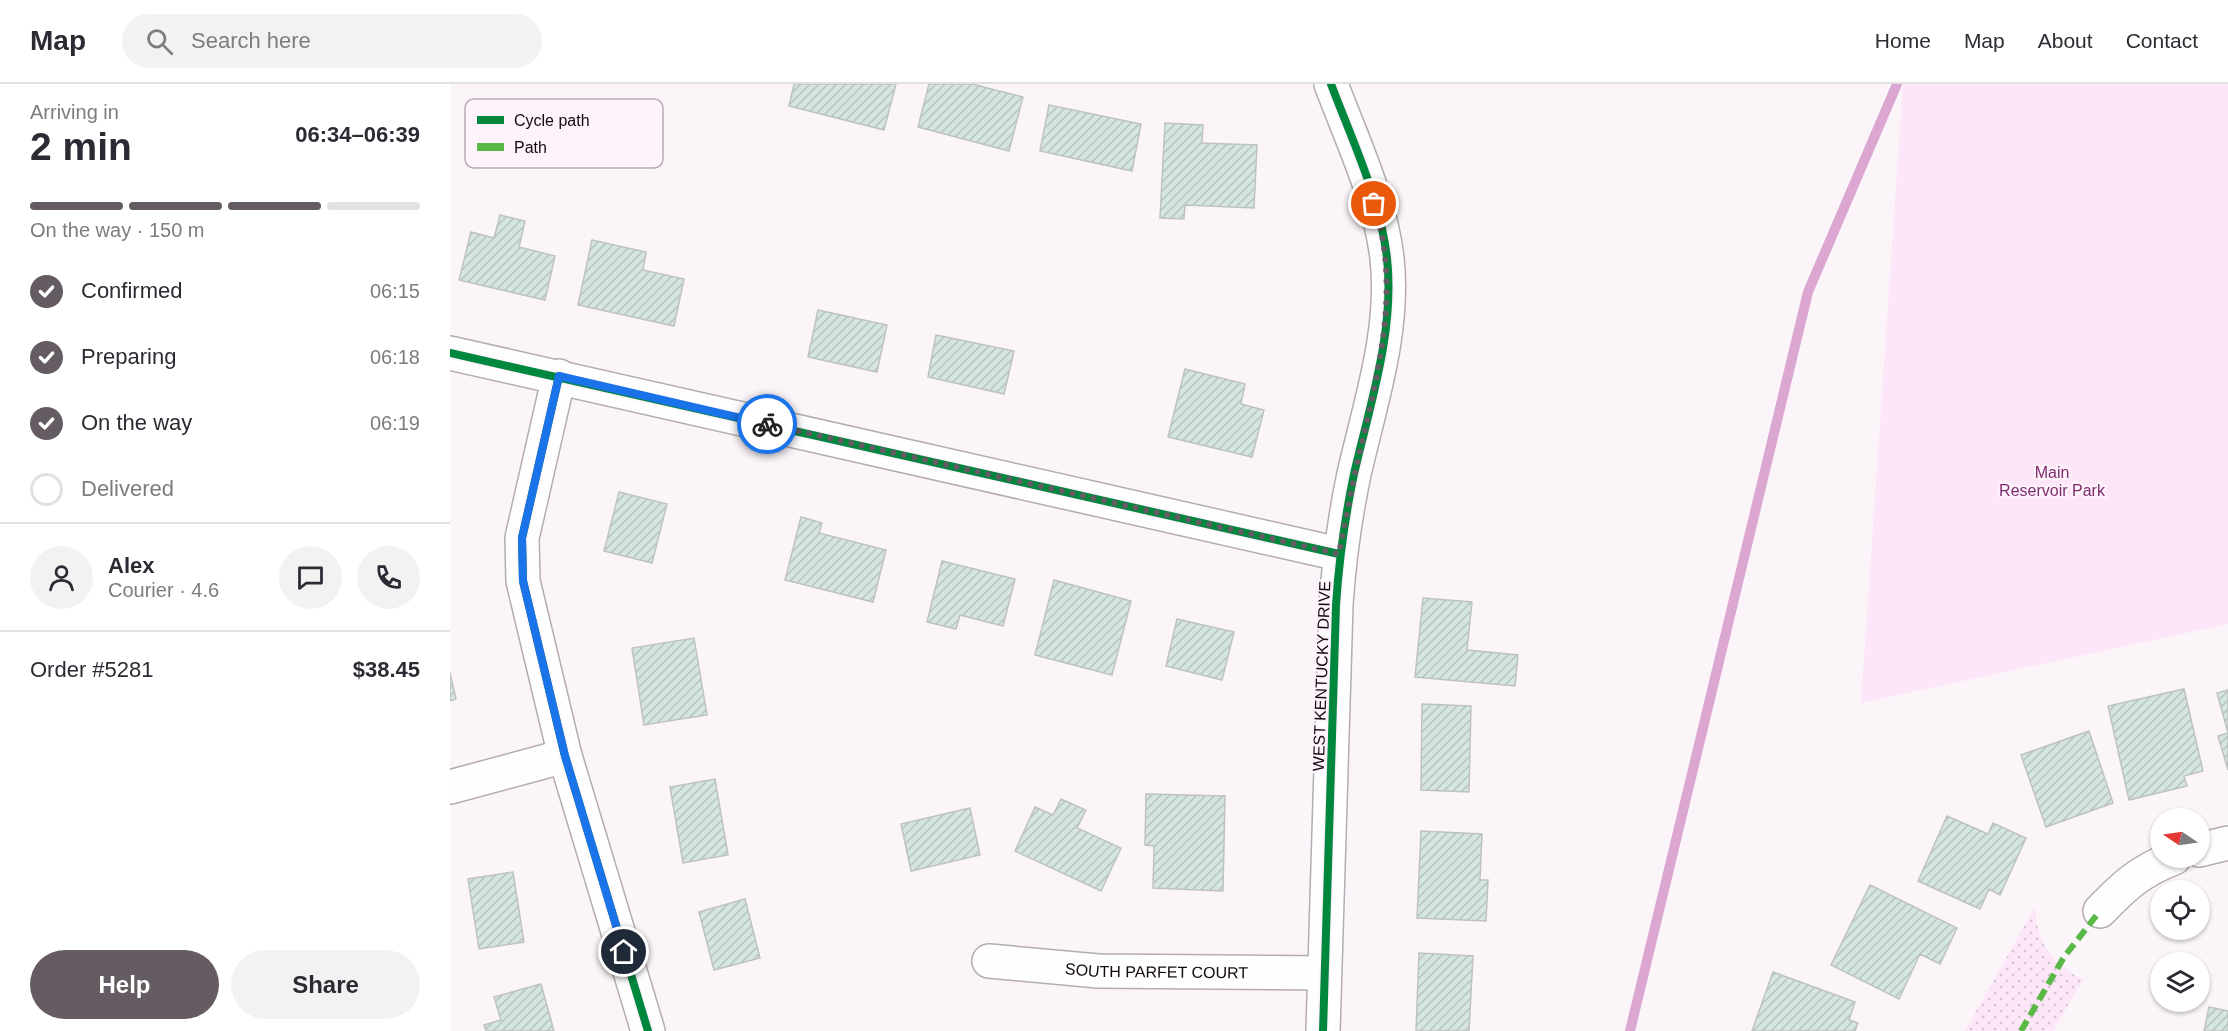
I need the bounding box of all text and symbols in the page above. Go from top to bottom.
search box [122,14,542,68]
text: Map [30,25,86,56]
icon: search [143,25,176,58]
text: Search here [191,28,311,53]
text: Home [1875,29,1931,52]
text: Map [1964,29,2005,52]
text: About [2038,29,2093,52]
text: Contact [2126,29,2198,52]
legend [465,99,663,168]
text: Arriving in [30,101,119,123]
text: Cycle path [514,112,590,129]
text: 06:34–06:39 [295,122,420,147]
text: 2 min [30,125,132,168]
text: Path [514,139,547,156]
pin [1348,178,1399,229]
icon: bag [1357,187,1390,220]
text: On the way · 150 m [30,219,205,241]
icon: check [30,275,63,308]
text: Confirmed [81,278,182,303]
text: 06:15 [370,280,420,302]
icon: check [30,341,63,374]
text: Preparing [81,344,176,369]
text: 06:18 [370,346,420,368]
courier [737,394,797,454]
icon: check [30,407,63,440]
icon: bike [751,408,784,441]
text: On the way [81,410,192,435]
text: 06:19 [370,412,420,434]
park label: Main Reservoir Park [1999,464,2106,499]
text: Delivered [81,476,174,501]
button: person [30,546,93,609]
button: chat [279,546,342,609]
button: phone [357,546,420,609]
text: Alex [108,553,154,578]
text: Courier · 4.6 [108,579,219,601]
street label: WEST KENTUCKY DRIVE [1310,580,1333,772]
text: Order #5281 [30,657,154,682]
text: $38.45 [353,657,420,682]
north arrow [2150,808,2210,868]
map controls [2150,808,2210,1012]
button: locate [2150,880,2210,940]
pin [598,926,649,977]
icon: home [607,935,640,968]
button: Help [30,950,219,1019]
button: Share [231,950,420,1019]
button: layers [2150,952,2210,1012]
street label: SOUTH PARFET COURT [1064,960,1248,981]

